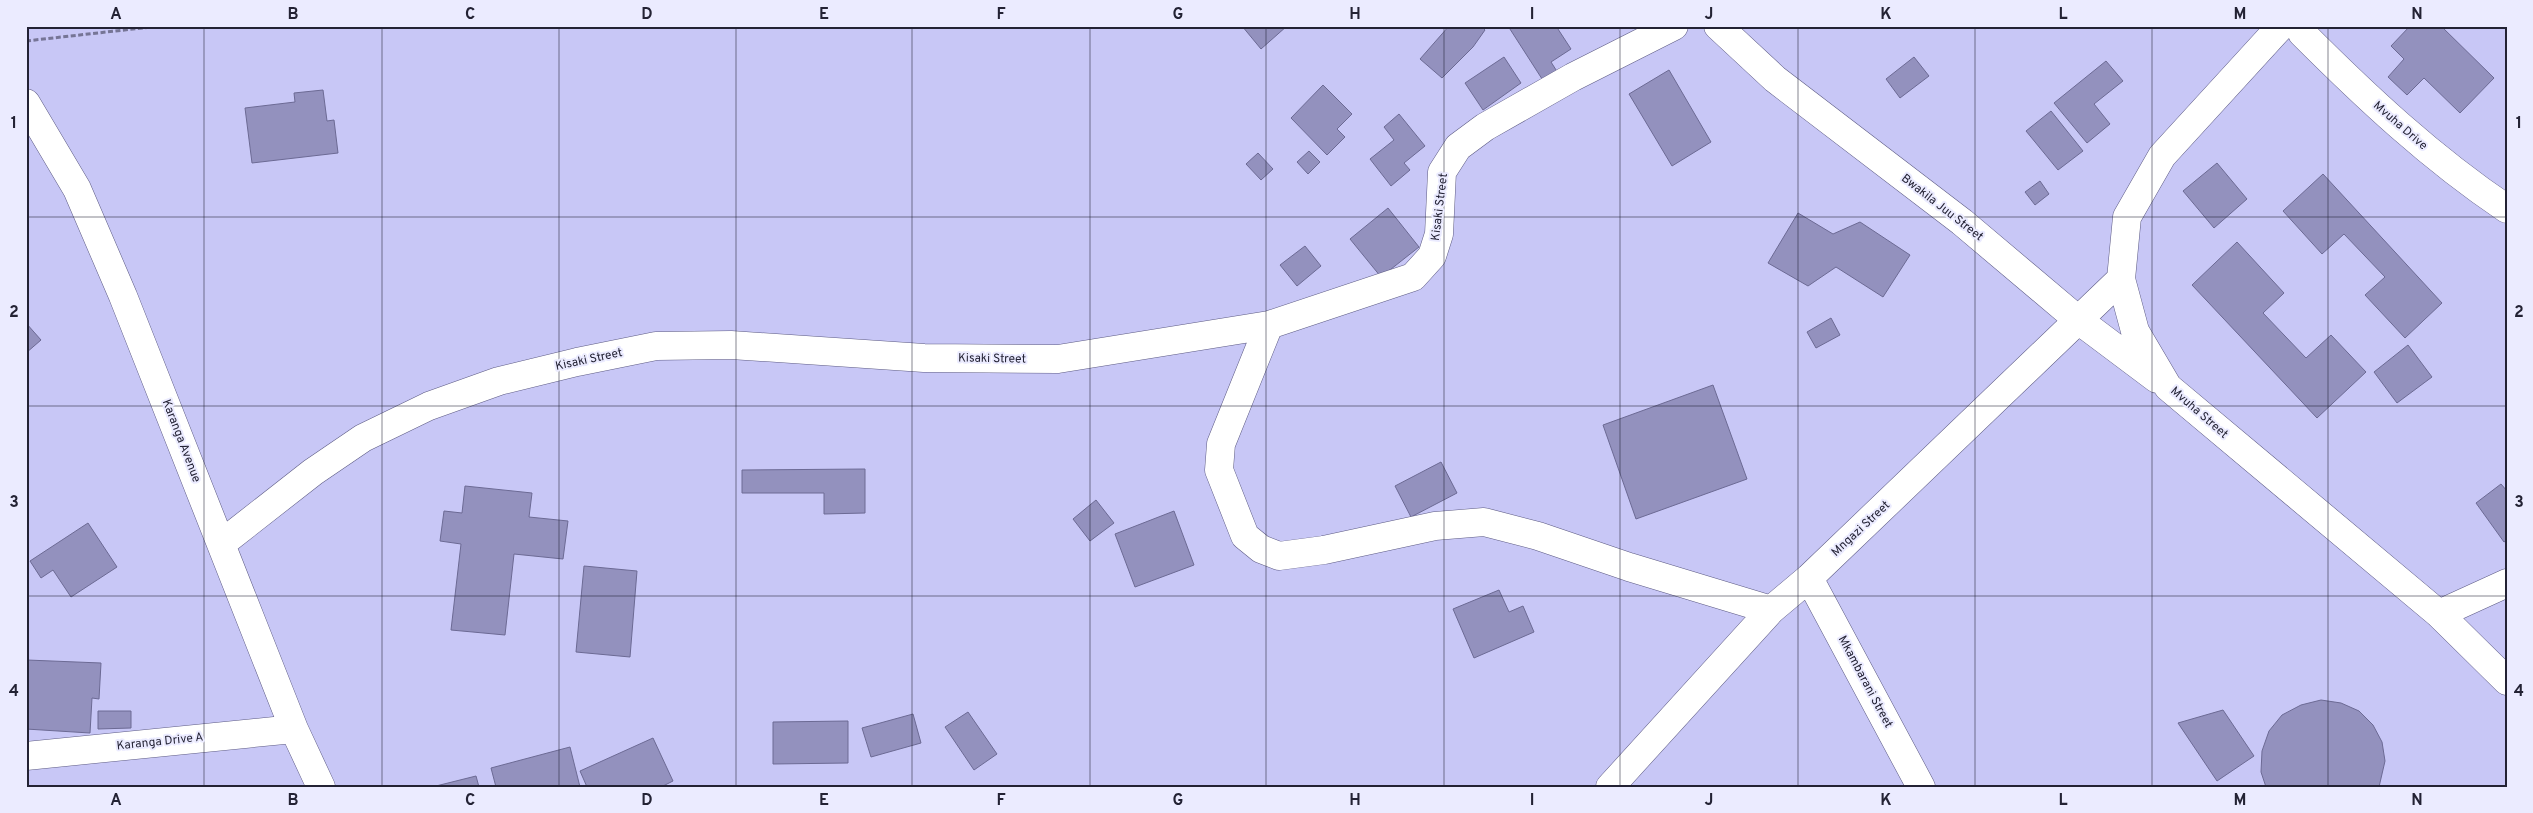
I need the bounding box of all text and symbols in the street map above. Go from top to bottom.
text: A [110,5,122,25]
text: B [287,5,299,25]
text: C [465,5,475,25]
text: D [641,5,653,25]
text: E [819,5,829,25]
text: F [996,5,1006,25]
text: G [1173,5,1183,25]
text: H [1349,5,1361,25]
text: I [1530,5,1534,25]
text: J [1705,5,1713,25]
text: K [1880,5,1892,25]
text: L [2058,5,2068,25]
text: M [2234,5,2246,25]
text: N [2411,5,2423,25]
street label: Mvuha Drive [2369,98,2431,154]
text: 1 [11,114,17,134]
text: 1 [2516,114,2522,134]
street label: Bwakila Juu Street [1898,171,1986,245]
street label: Kisaki Street [1428,172,1452,242]
text: 2 [9,303,19,323]
text: 2 [2514,303,2524,323]
street label: Kisaki Street [554,345,624,375]
street label: Kisaki Street [958,350,1026,368]
street label: Mvuha Street [2167,383,2231,443]
street label: Karanga Avenue [158,397,204,485]
text: 3 [9,493,19,513]
text: 3 [2514,493,2524,513]
street label: Mngazi Street [1828,498,1894,560]
street label: Mkambarani Street [1834,633,1896,731]
text: 4 [9,682,19,702]
text: 4 [2514,682,2524,702]
street label: Karanga Drive A [116,730,204,754]
text: A [110,791,122,811]
text: B [287,791,299,811]
text: C [465,791,475,811]
text: D [641,791,653,811]
text: E [819,791,829,811]
text: F [996,791,1006,811]
text: G [1173,791,1183,811]
text: H [1349,791,1361,811]
text: I [1530,791,1534,811]
text: J [1705,791,1713,811]
text: K [1880,791,1892,811]
text: L [2058,791,2068,811]
text: M [2234,791,2246,811]
text: N [2411,791,2423,811]

